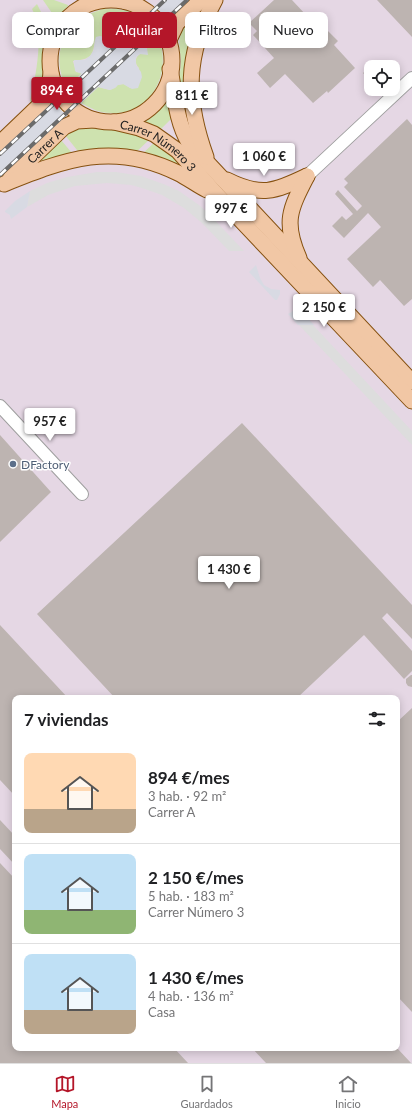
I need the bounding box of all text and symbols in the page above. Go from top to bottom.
chip: Comprar [12,12,94,48]
chip: Alquilar [102,12,177,48]
chip: Filtros [185,12,251,48]
chip: Nuevo [259,12,328,48]
map controls [364,60,400,96]
button: locate [364,60,400,96]
pin: 894 € [29,77,85,111]
text: 894 € [40,82,74,98]
pin: 811 € [164,82,220,116]
text: 811 € [175,87,209,103]
street label: Carrer Número 3 [119,116,200,174]
street label: Carrer A [24,125,66,166]
pin: 1 060 € [227,143,301,177]
text: 1 060 € [242,148,286,164]
pin: 997 € [203,195,259,229]
text: 997 € [214,200,248,216]
pin: 2 150 € [287,294,361,328]
text: 2 150 € [302,299,346,315]
pin: 957 € [22,408,78,442]
text: 957 € [33,413,67,429]
place label: DFactory [21,457,70,472]
marker: DFactory [8,459,18,469]
pin: 1 430 € [192,556,266,590]
text: 1 430 € [207,561,251,577]
icon: filters [366,708,388,730]
text: 7 viviendas [24,709,109,730]
text: 894 €/mes [148,767,230,788]
icon: home [56,769,104,817]
text: 3 hab. · 92 m² [148,788,226,804]
text: Carrer A [148,804,195,820]
text: 2 150 €/mes [148,867,244,888]
icon: home [56,870,104,918]
text: 5 hab. · 183 m² [148,888,234,904]
text: Carrer Número 3 [148,904,244,920]
text: 1 430 €/mes [148,967,244,988]
icon: home [56,970,104,1018]
text: 4 hab. · 136 m² [148,988,234,1004]
text: Casa [148,1004,175,1020]
tab: Mapa [51,1073,78,1110]
tab: Guardados [181,1073,233,1110]
tab: Inicio [335,1073,361,1110]

